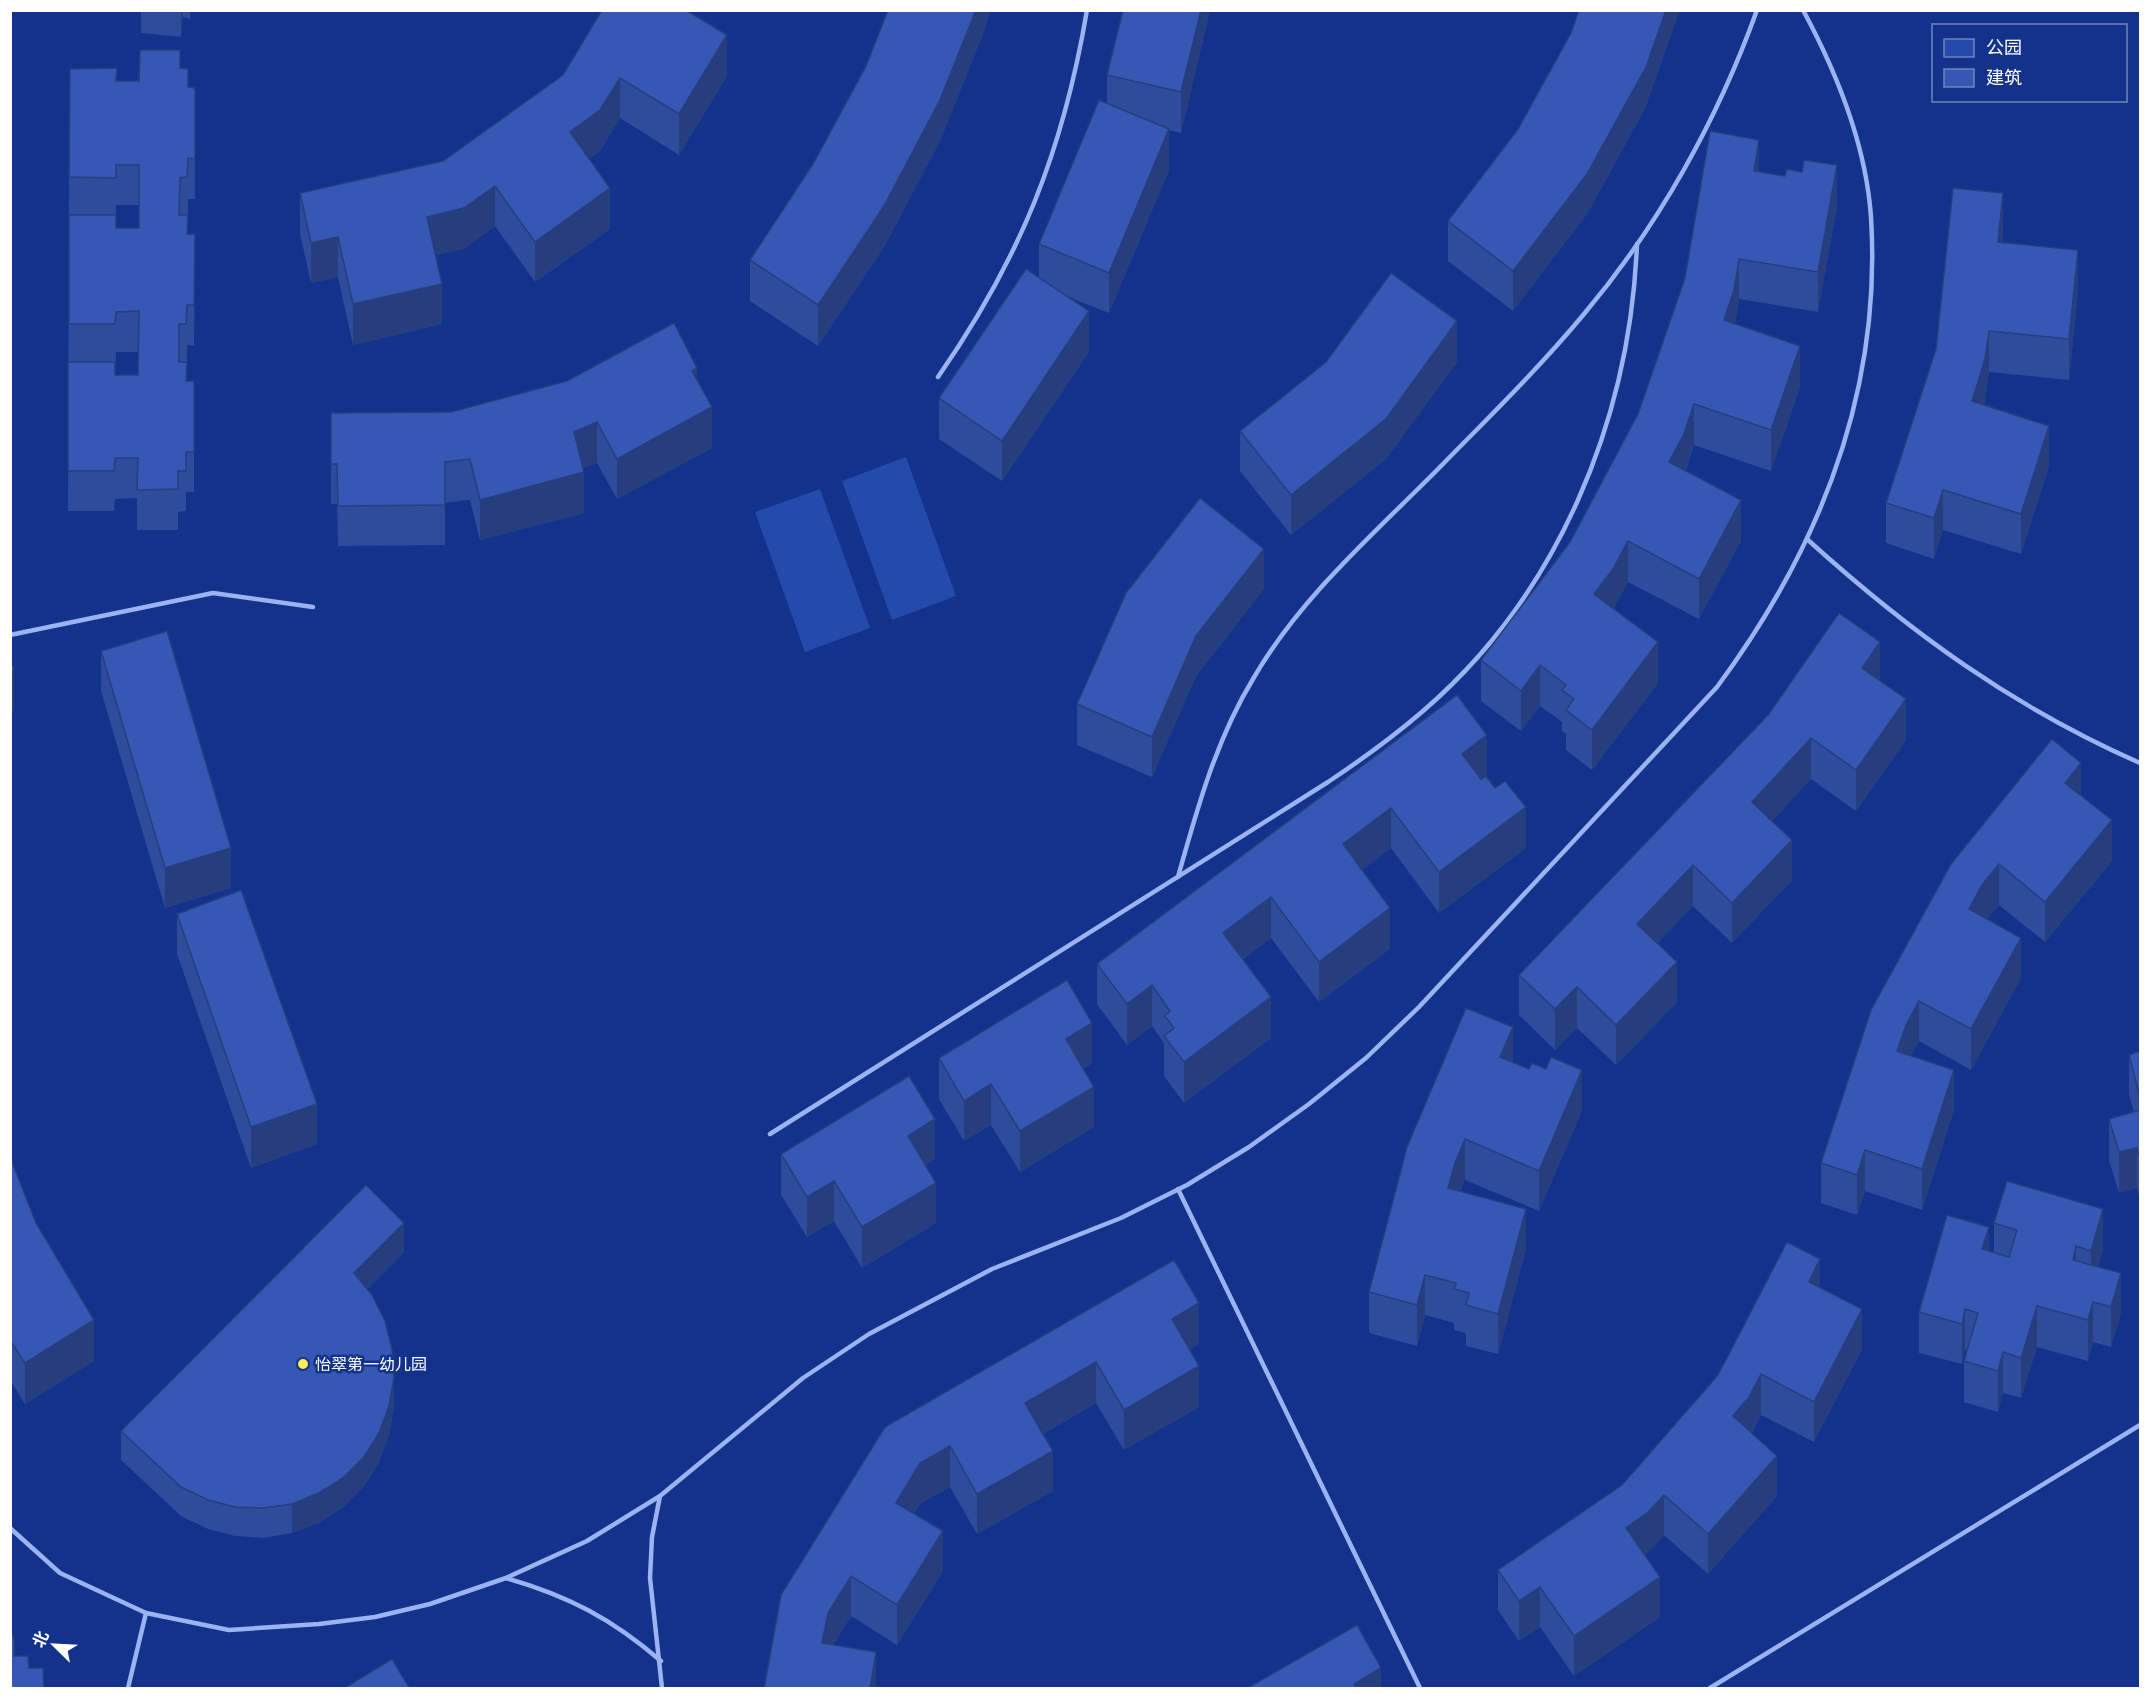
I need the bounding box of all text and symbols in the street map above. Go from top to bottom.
legend [1932,24,2127,102]
text: 公园 [1986,38,2022,61]
text: 建筑 [1986,68,2022,91]
place label: 怡翠第一幼儿园 [315,1356,427,1376]
marker: 怡翠第一幼儿园 [296,1357,310,1371]
north arrow [24,1615,84,1675]
text: 北 [30,1628,55,1651]

